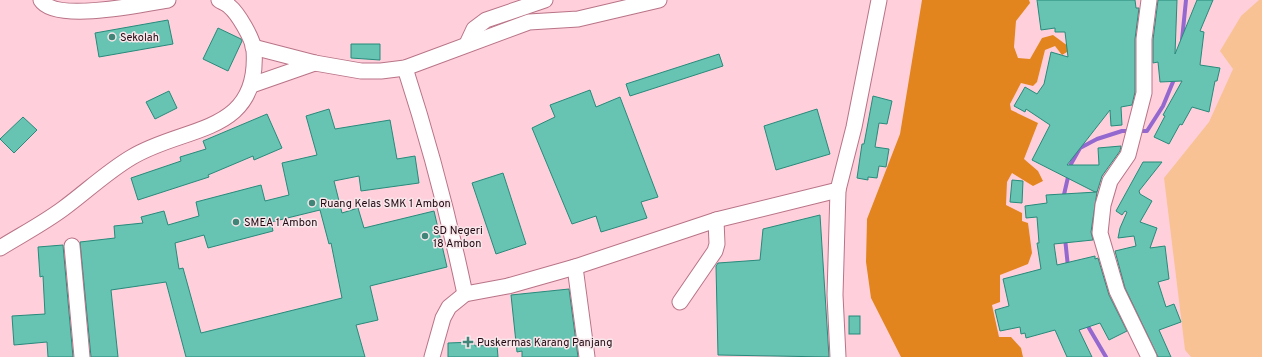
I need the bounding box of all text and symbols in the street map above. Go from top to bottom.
place label: Sekolah [120,31,159,45]
marker: Sekolah [107,32,117,42]
place label: Ruang Kelas SMK 1 Ambon [320,197,451,211]
marker: Ruang Kelas SMK 1 Ambon [307,198,317,208]
place label: SMEA 1 Ambon [244,216,317,230]
marker: SMEA 1 Ambon [231,217,241,227]
place label: SD Negeri 18 Ambon [433,224,483,251]
marker: SD Negeri 18 Ambon [420,231,430,241]
marker: Puskermas Karang Panjang [462,336,474,348]
place label: Puskermas Karang Panjang [477,336,612,350]

